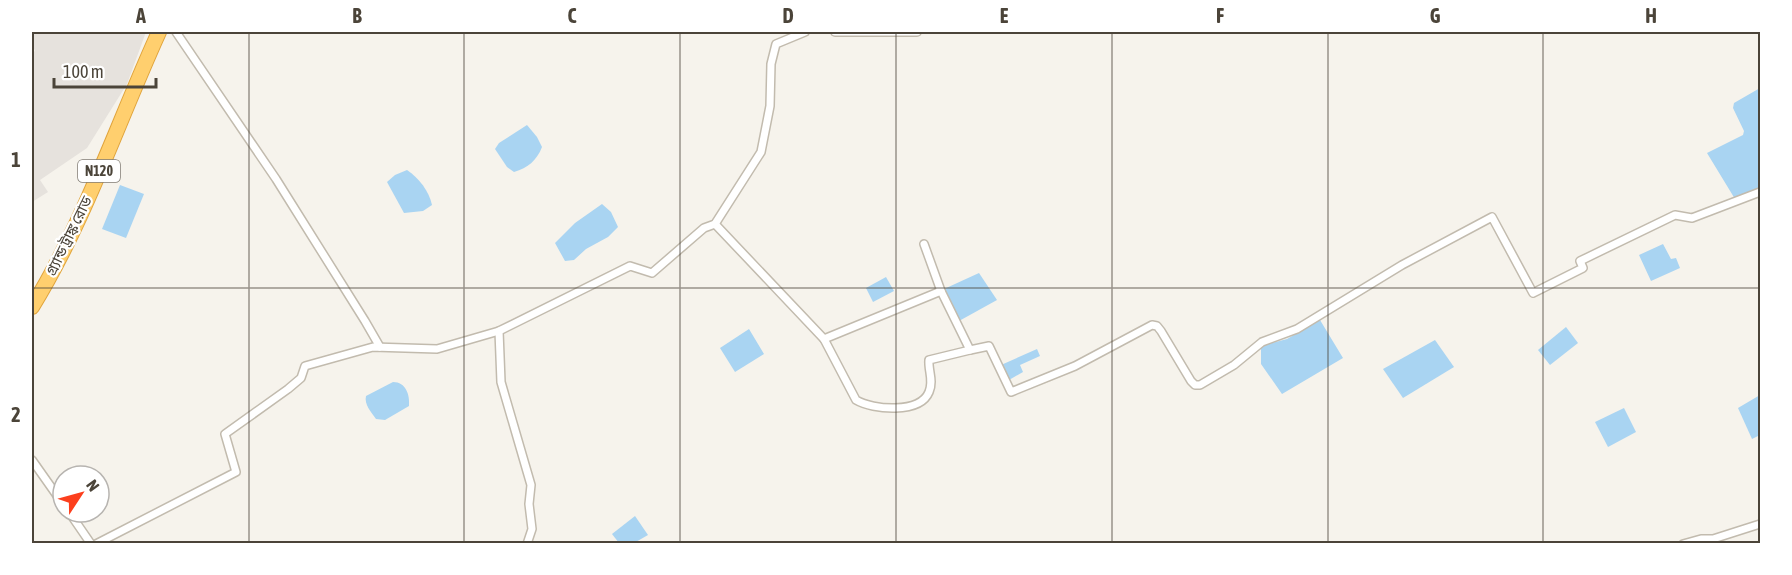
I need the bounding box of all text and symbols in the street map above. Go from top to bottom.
text: A [135,4,146,27]
text: B [352,4,362,27]
text: C [568,4,577,27]
text: D [782,4,794,27]
text: E [1000,4,1009,27]
text: F [1216,4,1224,27]
text: G [1430,4,1441,27]
text: H [1645,4,1657,27]
scale bar [54,51,156,89]
text: 100 m [63,61,104,82]
text: 1 [11,148,21,171]
road number: N120 [78,160,120,182]
street label: গ্র্যান্ড ট্রাঙ্ক রোড [42,193,95,278]
text: 2 [11,403,21,426]
north arrow [51,464,111,524]
text: N [83,476,103,494]

